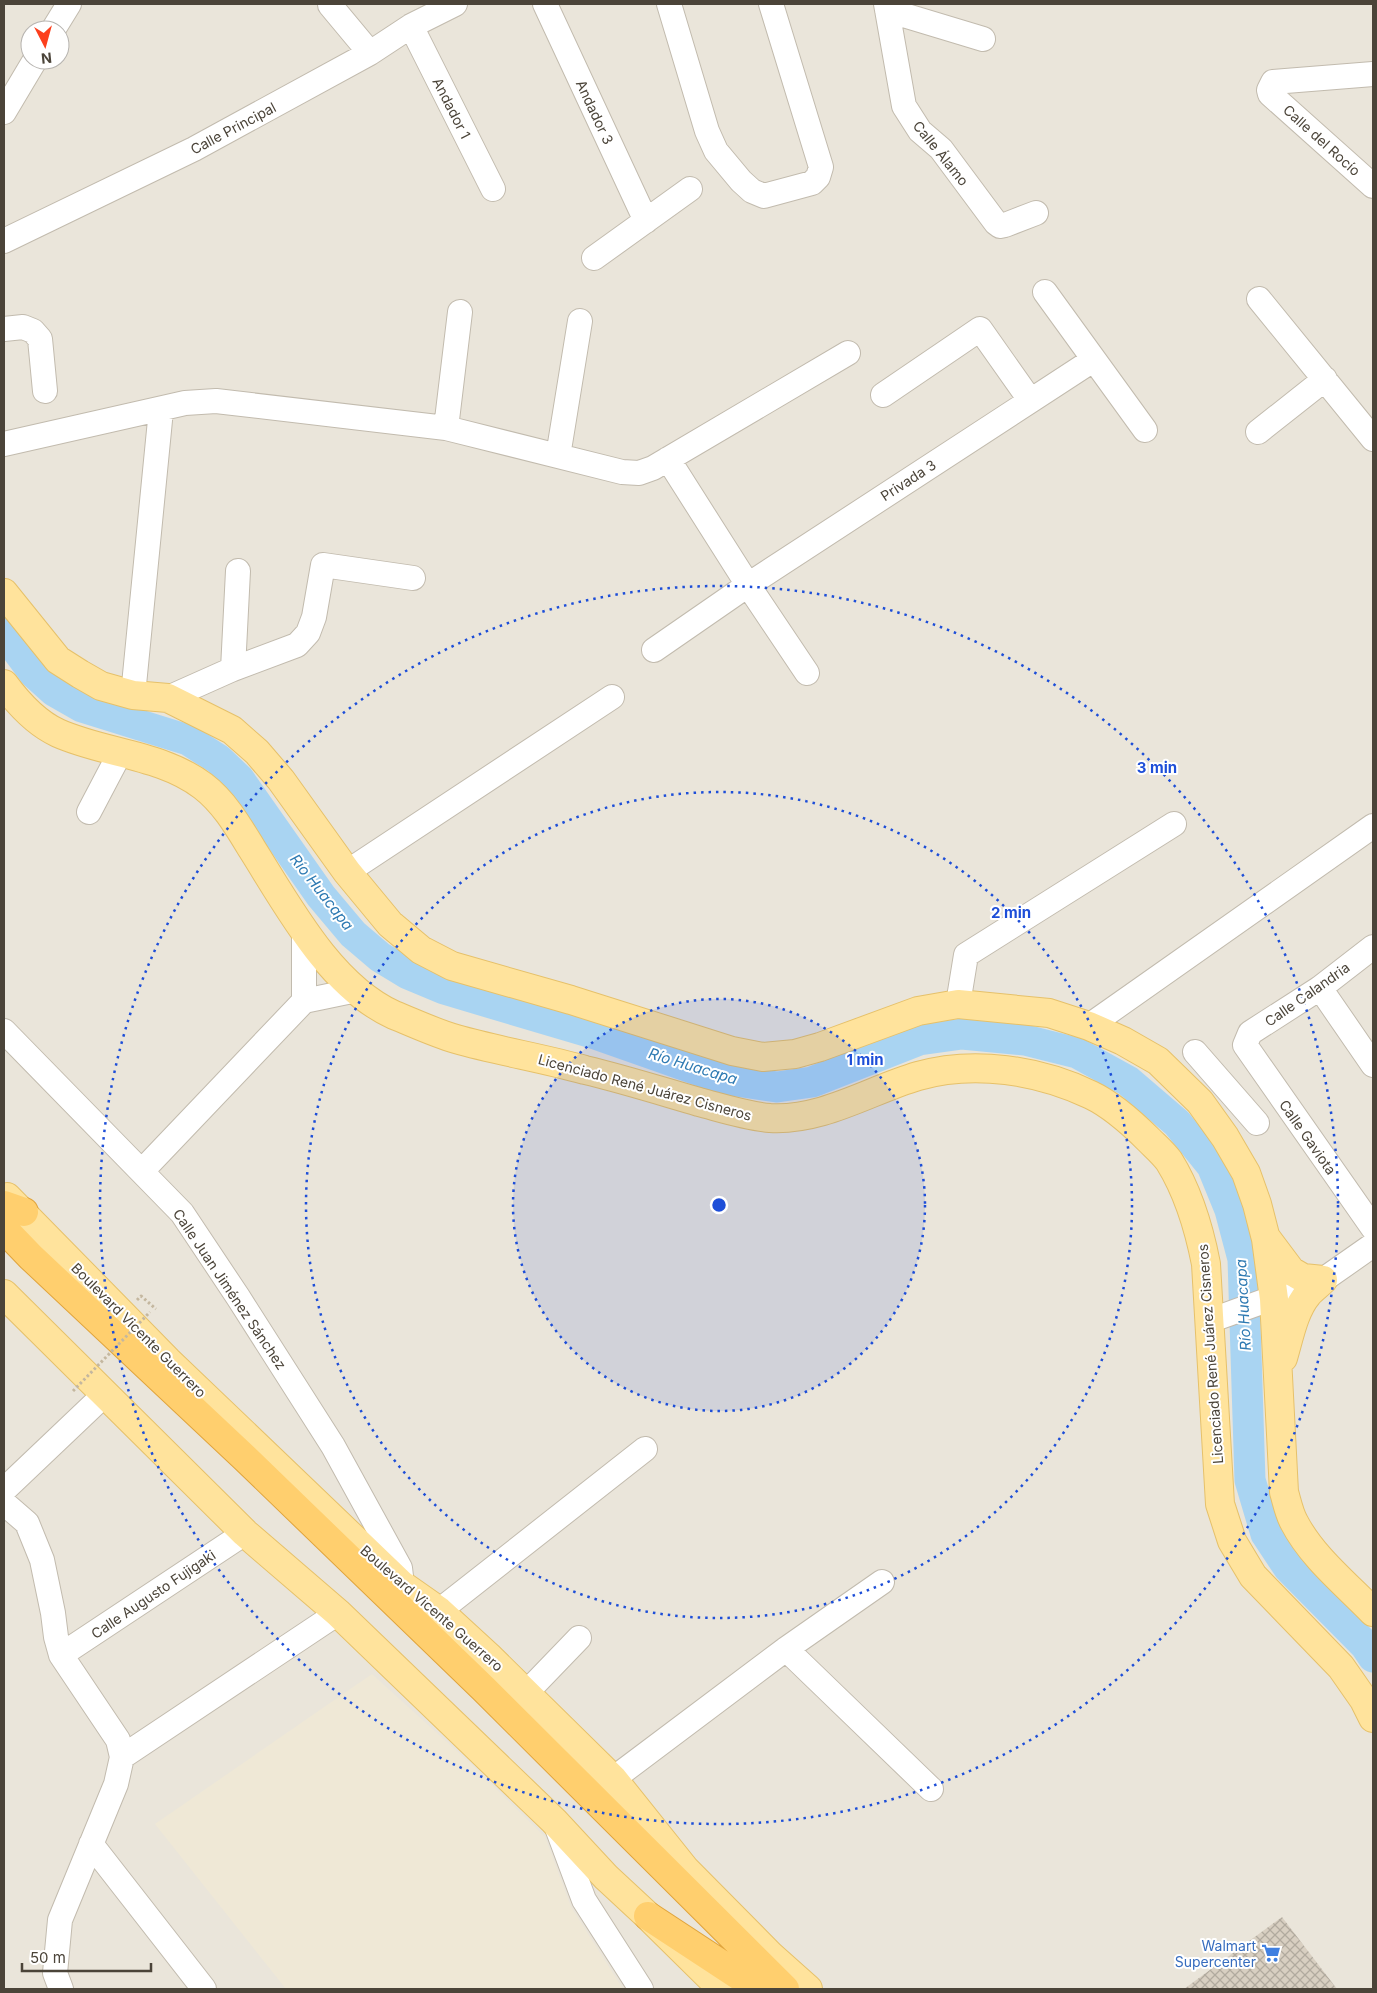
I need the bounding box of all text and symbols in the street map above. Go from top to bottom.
north arrow [20,20,70,70]
text: N [40,49,53,67]
street label: Andador 1 [429,75,475,141]
street label: Andador 3 [573,77,617,147]
street label: Calle Principal [187,98,279,158]
street label: Calle del Rocío [1280,101,1364,179]
street label: Calle Álamo [910,117,972,189]
street label: Privada 3 [877,456,939,504]
text: 3 min [1137,758,1177,777]
water label: Río Huacapa [286,850,358,934]
text: 2 min [991,903,1031,922]
street label: Calle Calandria [1261,958,1353,1030]
water label: Río Huacapa [646,1043,740,1089]
street label: Licenciado René Juárez Cisneros [536,1050,754,1124]
text: 1 min [846,1050,884,1069]
street label: Calle Gaviota [1276,1096,1340,1178]
centre of rings [710,1196,728,1214]
street label: Calle Juan Jiménez Sánchez [170,1205,290,1373]
street label: Licenciado René Juárez Cisneros [1194,1244,1226,1464]
street label: Boulevard Vicente Guerrero [68,1259,210,1401]
water label: Río Huacapa [1231,1259,1255,1351]
street label: Boulevard Vicente Guerrero [357,1541,507,1675]
street label: Calle Augusto Fujigaki [88,1546,218,1642]
place label: Walmart Supercenter [1175,1937,1256,1970]
scale bar [22,1940,151,1972]
supermarket icon: Walmart Supercenter [1260,1942,1282,1964]
text: 50 m [30,1948,66,1967]

